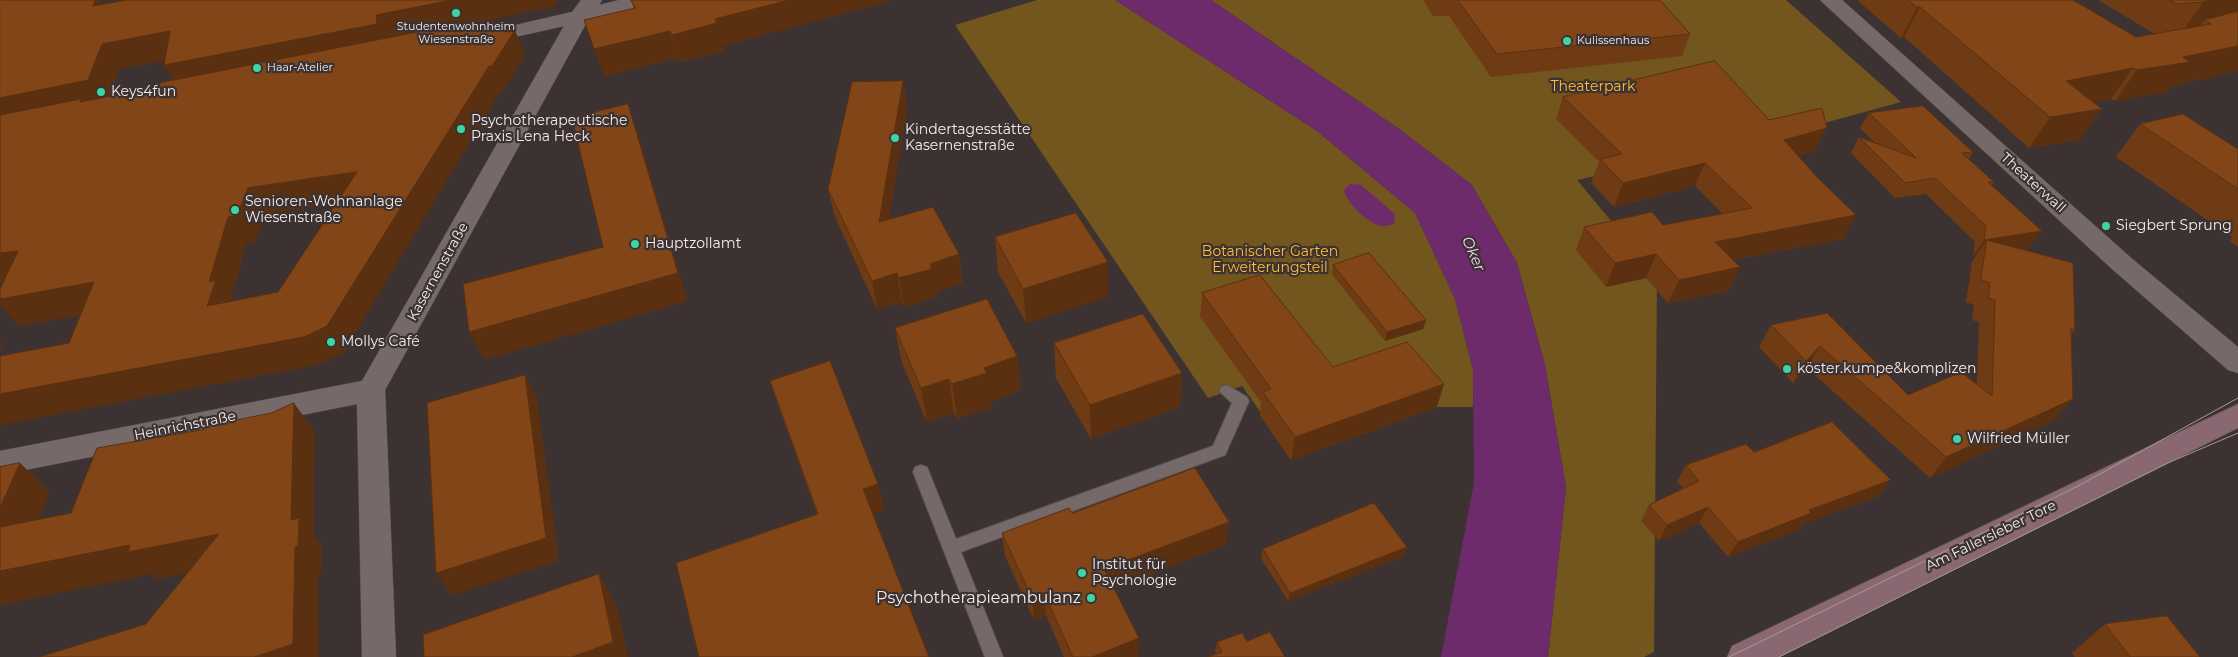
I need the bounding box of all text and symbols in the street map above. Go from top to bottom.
marker: Studentenwohnheim Wiesenstraße [450,7,462,19]
place label: Studentenwohnheim Wiesenstraße [397,20,515,46]
place label: Kulissenhaus [1577,34,1649,48]
marker: Kulissenhaus [1561,35,1573,47]
place label: Haar-Atelier [267,61,333,75]
marker: Haar-Atelier [251,62,263,74]
park label: Theaterpark [1551,79,1635,95]
place label: Keys4fun [111,84,176,100]
marker: Keys4fun [95,86,107,98]
place label: Psychotherapeutische Praxis Lena Heck [471,113,628,146]
place label: Kindertagesstätte Kasernenstraße [905,122,1030,154]
marker: Psychotherapeutische Praxis Lena Heck [455,123,467,135]
marker: Kindertagesstätte Kasernenstraße [889,132,901,144]
street label: Theaterwall [1997,149,2069,217]
place label: Senioren-Wohnanlage Wiesenstraße [245,194,403,226]
marker: Senioren-Wohnanlage Wiesenstraße [229,204,241,216]
place label: Siegbert Sprung [2116,218,2232,234]
street label: Kasernenstraße [404,220,472,324]
marker: Siegbert Sprung [2100,220,2112,232]
water label: Oker [1458,234,1488,274]
place label: Hauptzollamt [645,236,741,252]
marker: Hauptzollamt [629,238,641,250]
park label: Botanischer Garten Erweiterungsteil [1202,244,1338,276]
place label: Mollys Café [341,334,420,350]
marker: Mollys Café [325,336,337,348]
place label: köster.kumpe&komplizen [1797,361,1976,377]
marker: köster.kumpe&komplizen [1781,363,1793,375]
street label: Heinrichstraße [133,408,237,444]
place label: Wilfried Müller [1967,431,2070,447]
marker: Wilfried Müller [1951,433,1963,445]
street label: Am Fallersleber Tore [1923,497,2059,575]
place label: Institut für Psychologie [1092,557,1177,590]
marker: Institut für Psychologie [1076,567,1088,579]
place label: Psychotherapieambulanz [876,588,1081,608]
marker: Psychotherapieambulanz [1085,592,1097,604]

